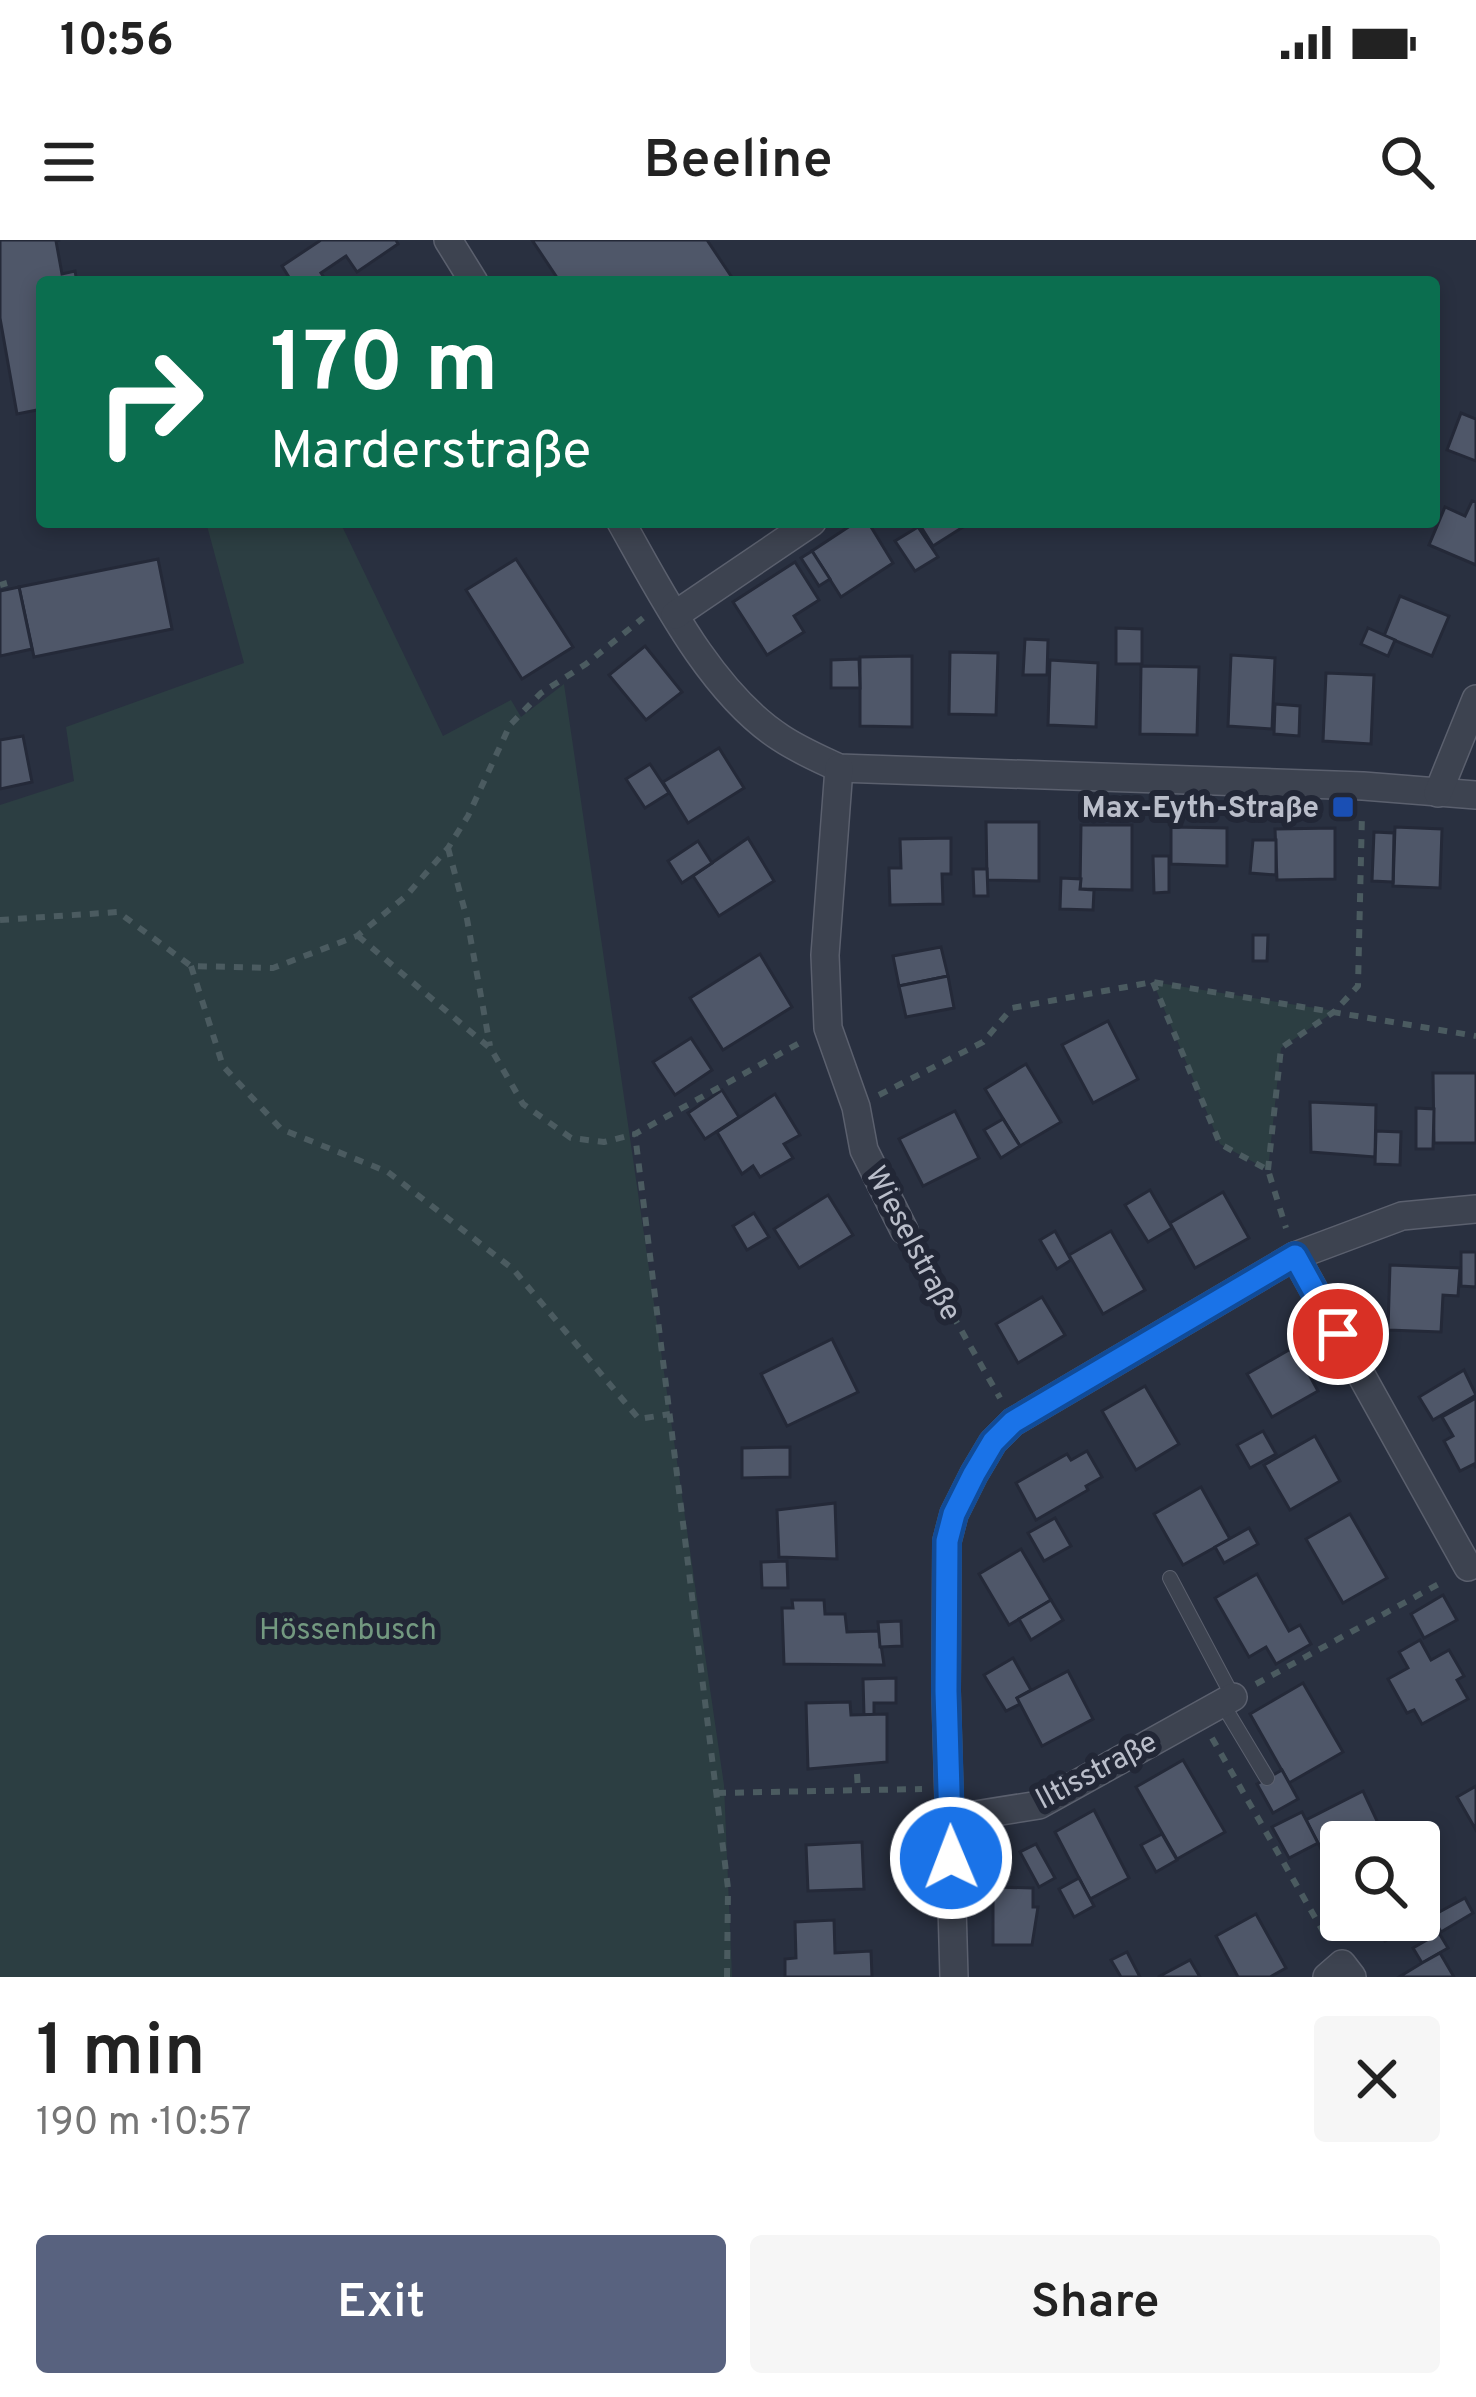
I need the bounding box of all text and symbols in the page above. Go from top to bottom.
text: 10:56 [60,14,174,71]
text: Beeline [643,128,833,197]
icon: menu [36,129,102,195]
icon: search [1374,129,1440,195]
text: 170 m [270,315,498,421]
icon: right [72,324,228,480]
text: Marderstraße [270,419,591,488]
place label: Max-Eyth-Straße [1081,791,1319,828]
marker: Max-Eyth-Straße [1330,794,1356,820]
street label: Wieselstraße [856,1160,968,1328]
pin [1287,1283,1389,1385]
icon: arrive [1305,1301,1371,1367]
park label: Hössenbusch [259,1613,437,1650]
street label: Iltisstraße [1030,1725,1164,1820]
position arrow [888,1795,1014,1921]
map controls [1320,1821,1440,1941]
button: search [1320,1821,1440,1941]
text: 1 min [36,2009,206,2101]
button: close [1314,2016,1440,2142]
text: 190 m · 10:57 [36,2100,252,2149]
button: Exit [36,2235,726,2373]
button: Share [750,2235,1440,2373]

